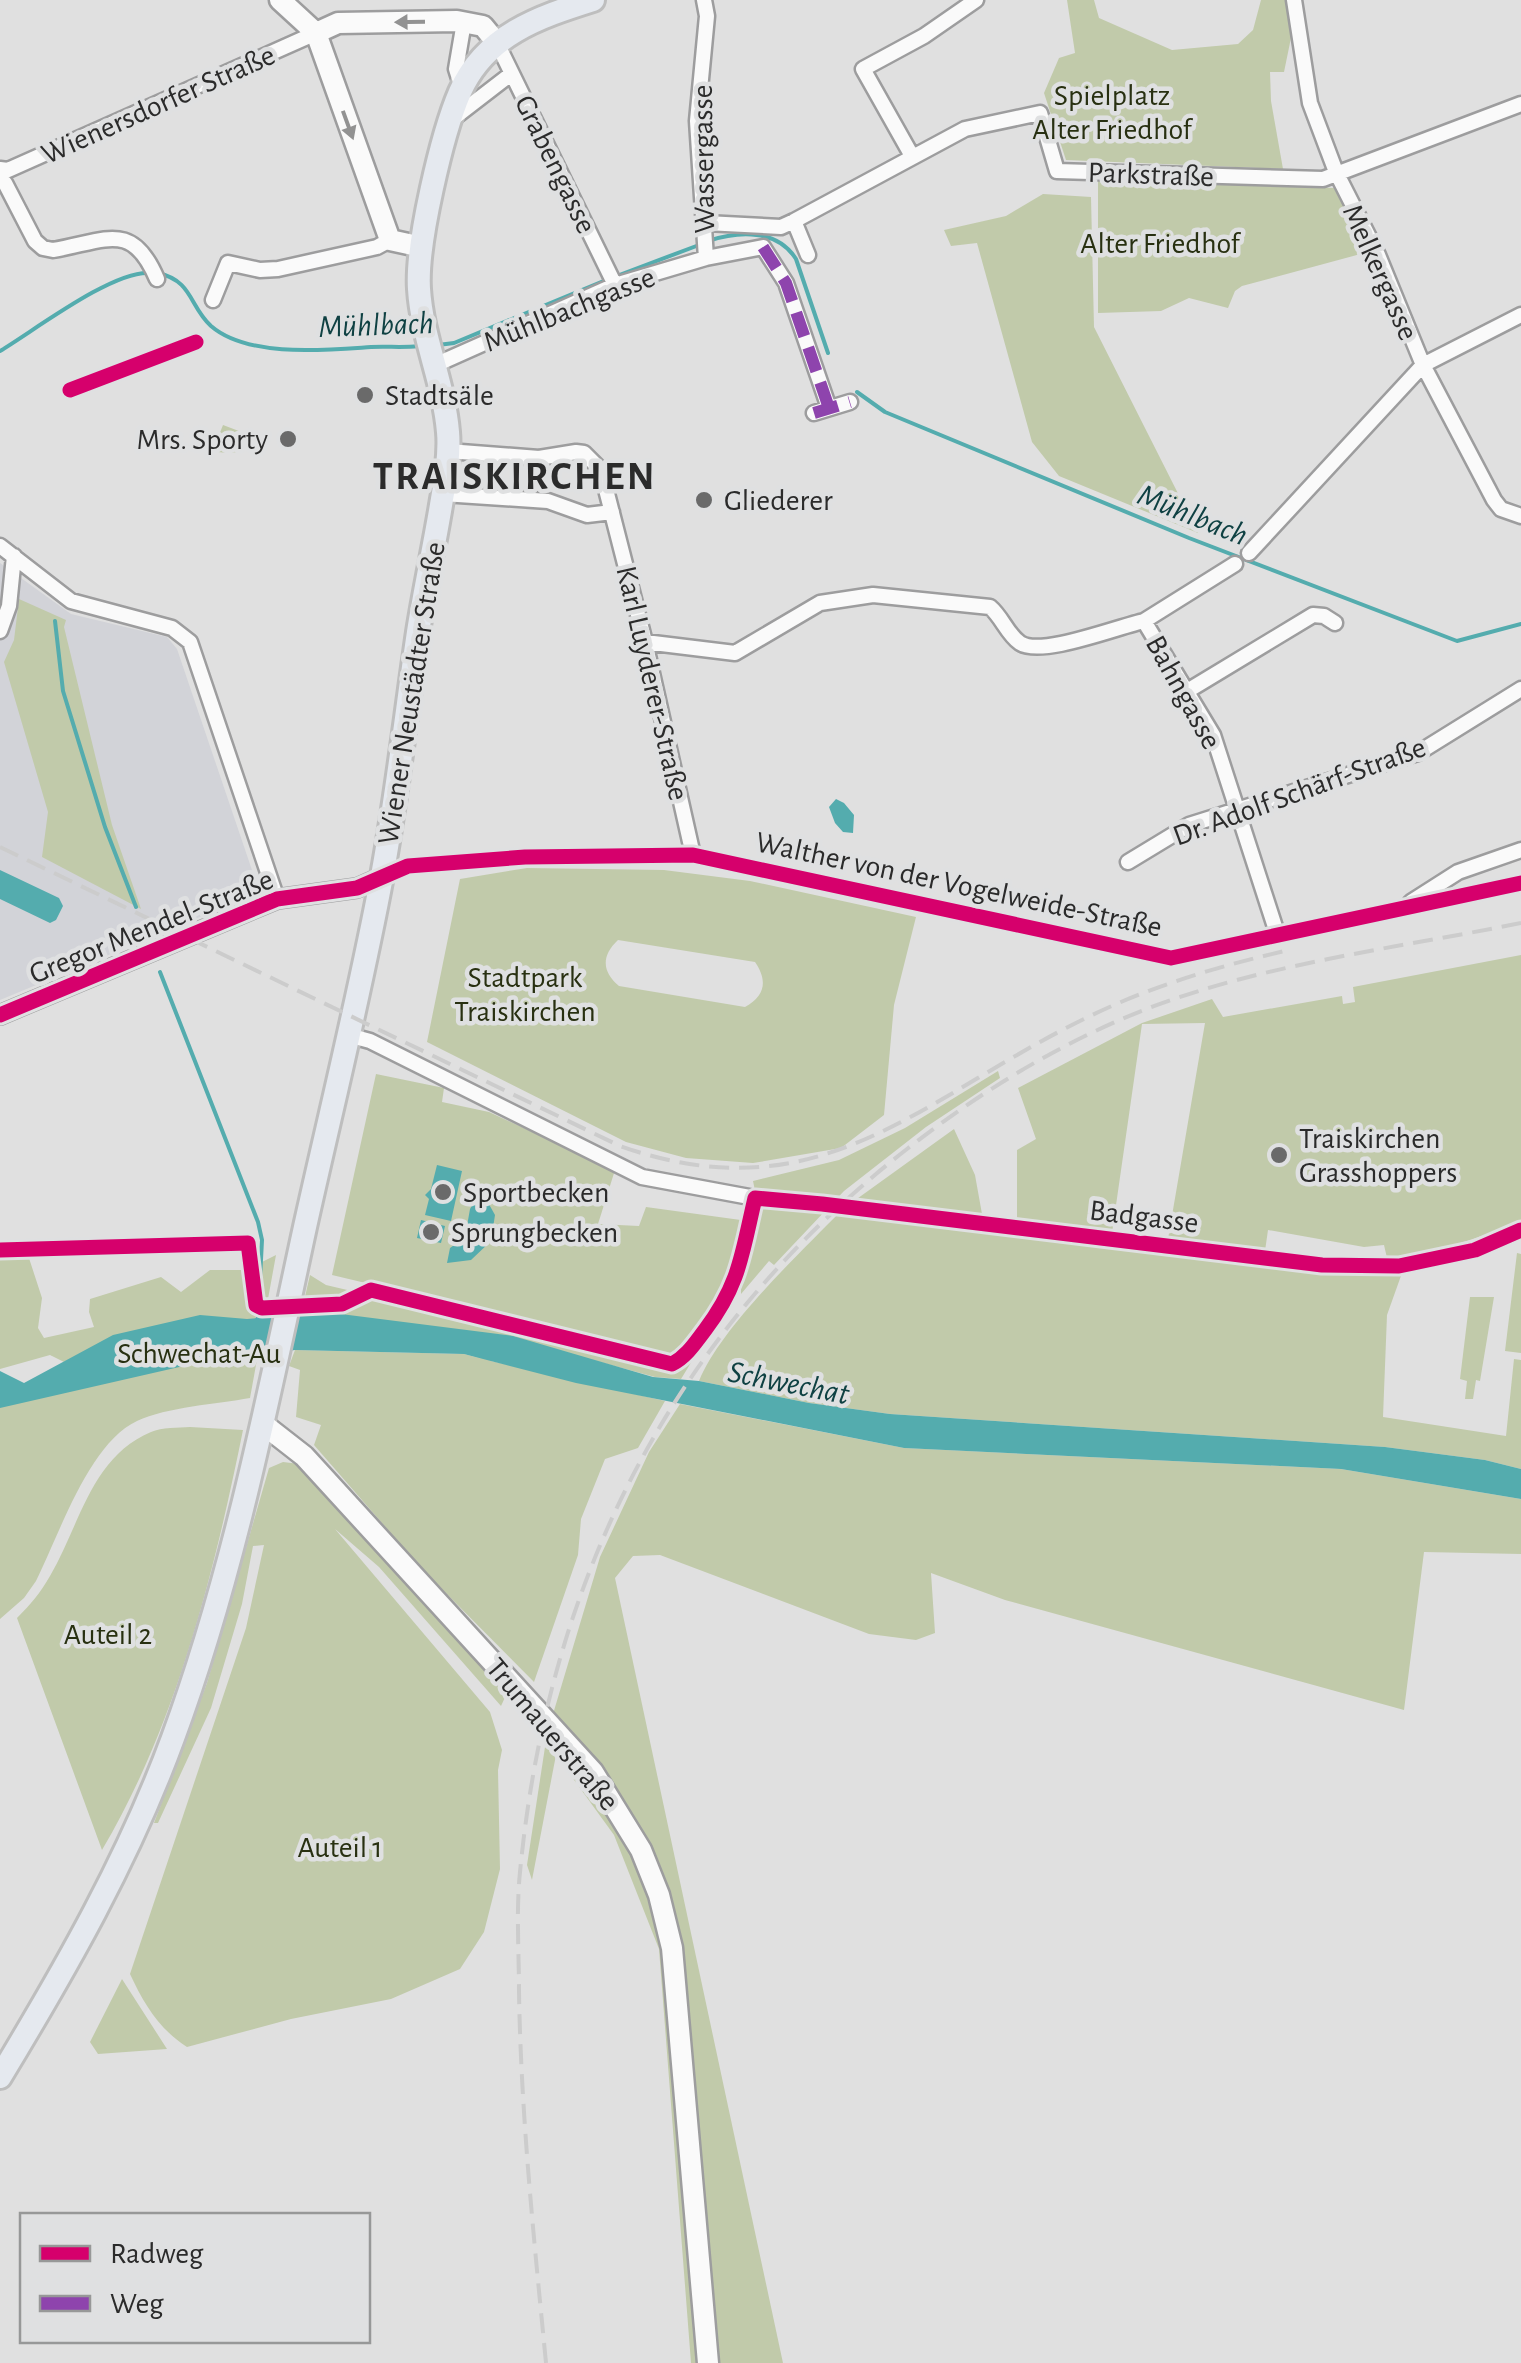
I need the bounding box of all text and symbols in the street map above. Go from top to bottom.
one-way arrow [393,14,425,30]
street label: Wienersdorfer Straße [37,40,280,170]
park label: Spielplatz Alter Friedhof [1032,81,1194,145]
street label: Wassergasse [688,84,720,234]
street label: Grabengasse [509,91,601,238]
one-way arrow [342,110,357,140]
street label: Parkstraße [1087,158,1215,192]
street label: Melkergasse [1337,200,1423,345]
park label: Alter Friedhof [1080,229,1242,259]
street label: Mühlbachgasse [479,262,659,358]
water label: Mühlbach [318,307,434,343]
place label: Stadtsäle [385,381,494,411]
marker: Stadtsäle [354,384,376,406]
place label: Mrs. Sporty [137,425,268,455]
marker: Mrs. Sporty [277,428,299,450]
district label: TRAISKIRCHEN [373,457,657,497]
water label: Mühlbach [1133,478,1252,551]
place label: Gliederer [724,486,833,516]
marker: Gliederer [693,489,715,511]
street label: Wiener Neustädter Straße [373,540,451,847]
street label: Karl Luyderer-Straße [610,563,694,803]
street label: Bahngasse [1140,631,1227,754]
street label: Dr. Adolf Schärf-Straße [1169,732,1430,852]
street label: Walther von der Vogelweide-Straße [753,827,1165,943]
street label: Gregor Mendel-Straße [25,864,278,990]
park label: Stadtpark Traiskirchen [454,963,596,1027]
place label: Traiskirchen Grasshoppers [1299,1124,1457,1188]
marker: Traiskirchen Grasshoppers [1268,1144,1290,1166]
place label: Sportbecken [463,1178,609,1208]
marker: Sportbecken [432,1181,454,1203]
street label: Badgasse [1088,1195,1200,1239]
place label: Sprungbecken [451,1218,618,1248]
marker: Sprungbecken [420,1221,442,1243]
park label: Schwechat-Au [117,1339,281,1369]
water label: Schwechat [725,1356,853,1410]
park label: Auteil 2 [64,1620,152,1650]
street label: Trumauerstraße [480,1653,624,1816]
park label: Auteil 1 [298,1833,382,1863]
legend [20,2213,370,2343]
text: Radweg [110,2239,204,2269]
text: Weg [110,2289,164,2319]

